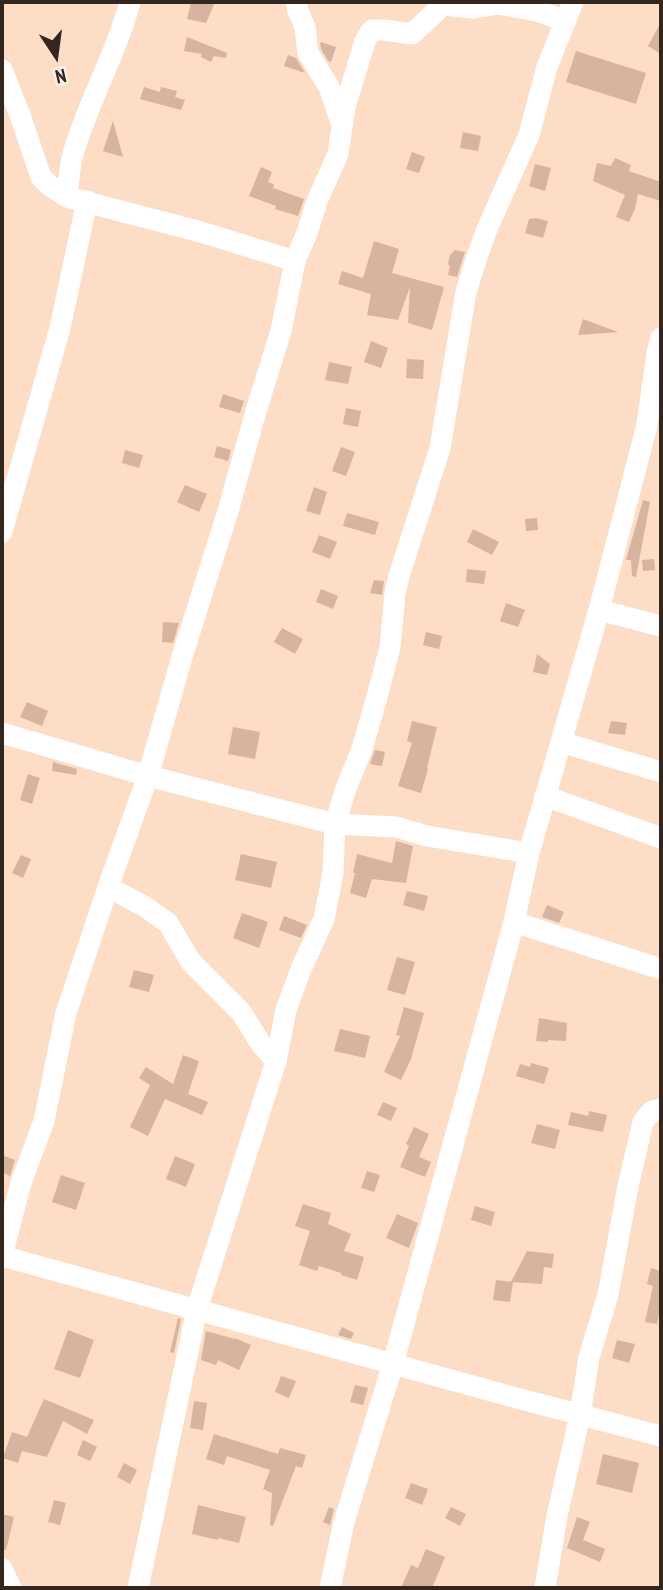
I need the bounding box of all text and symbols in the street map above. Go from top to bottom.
north arrow [21,21,91,91]
text: N [53,64,68,89]

